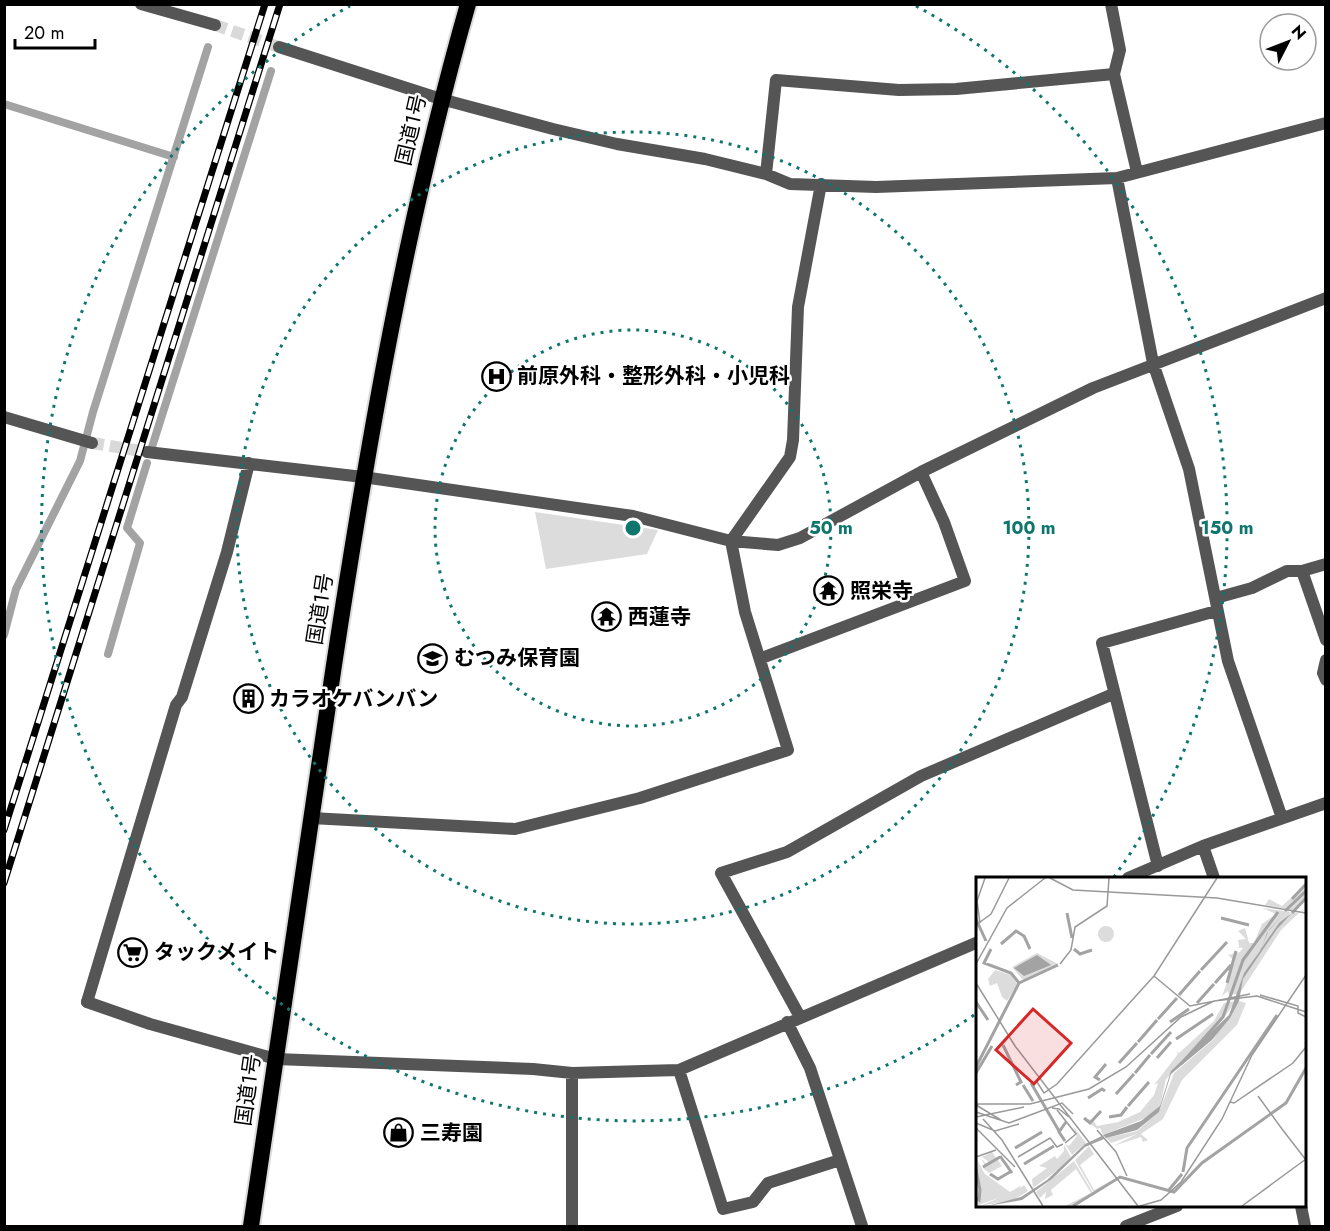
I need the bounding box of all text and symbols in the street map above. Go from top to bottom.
scale bar [15,12,94,50]
north arrow [1258,12,1318,72]
text: 20 m [24,20,64,46]
text: N [1286,20,1312,45]
street label: 国道1号 [388,91,434,169]
hospital icon: 前原外科・整形外科・小児科 [480,360,512,392]
place label: 前原外科・整形外科・小児科 [517,361,790,391]
text: 50 m [809,515,853,541]
text: 100 m [1002,515,1056,541]
text: 150 m [1201,515,1253,541]
centre of rings [623,518,643,538]
street label: 国道1号 [300,571,340,647]
temple icon: 照栄寺 [813,575,845,607]
place label: 照栄寺 [850,576,913,606]
temple icon: 西蓮寺 [591,601,623,633]
place label: 西蓮寺 [628,602,691,632]
school or university icon: むつみ保育園 [417,642,449,674]
place label: むつみ保育園 [454,643,580,673]
building icon: カラオケバンバン [232,683,264,715]
place label: カラオケバンバン [269,684,438,714]
inset map [976,877,1306,1207]
supermarket icon: タックメイト [117,936,149,968]
place label: タックメイト [154,937,279,967]
street label: 国道1号 [228,1052,268,1128]
shop icon: 三寿園 [383,1117,415,1149]
place label: 三寿園 [420,1118,483,1148]

